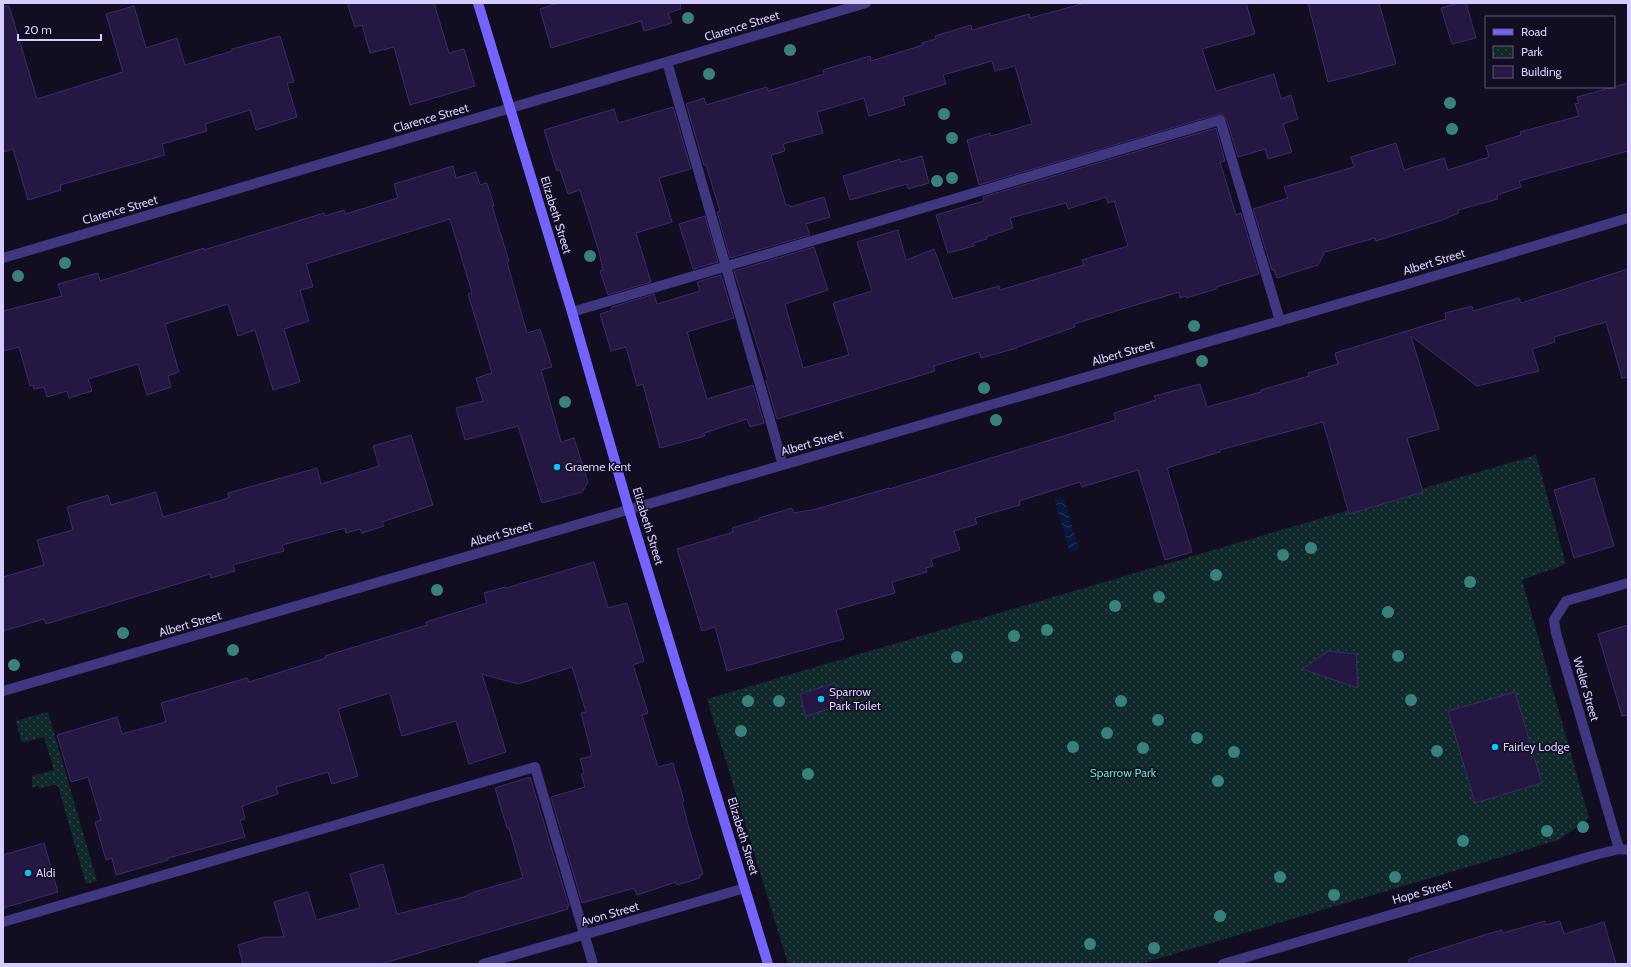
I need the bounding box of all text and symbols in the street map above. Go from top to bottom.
street label: Clarence Street [703,7,781,44]
scale bar [18,16,101,42]
legend [1485,16,1615,88]
text: 20 m [24,22,52,37]
text: Road [1521,24,1547,39]
text: Park [1521,44,1543,59]
text: Building [1521,64,1563,79]
street label: Clarence Street [392,100,470,135]
street label: Elizabeth Street [538,174,575,255]
street label: Clarence Street [81,192,159,227]
street label: Albert Street [1401,245,1467,278]
street label: Albert Street [1090,336,1156,369]
street label: Albert Street [779,426,845,459]
place label: Graeme Kent [565,459,631,474]
marker: Graeme Kent [552,462,562,472]
street label: Elizabeth Street [630,485,667,566]
street label: Albert Street [468,517,534,550]
street label: Albert Street [157,607,223,640]
street label: Weller Street [1570,655,1603,723]
place label: Sparrow Park Toilet [829,684,881,713]
marker: Sparrow Park Toilet [816,694,826,704]
place label: Fairley Lodge [1503,739,1570,754]
marker: Fairley Lodge [1490,742,1500,752]
park label: Sparrow Park [1090,765,1157,780]
street label: Elizabeth Street [725,795,762,876]
place label: Aldi [36,865,55,880]
marker: Aldi [23,868,33,878]
street label: Hope Street [1390,876,1453,907]
street label: Avon Street [579,898,641,929]

